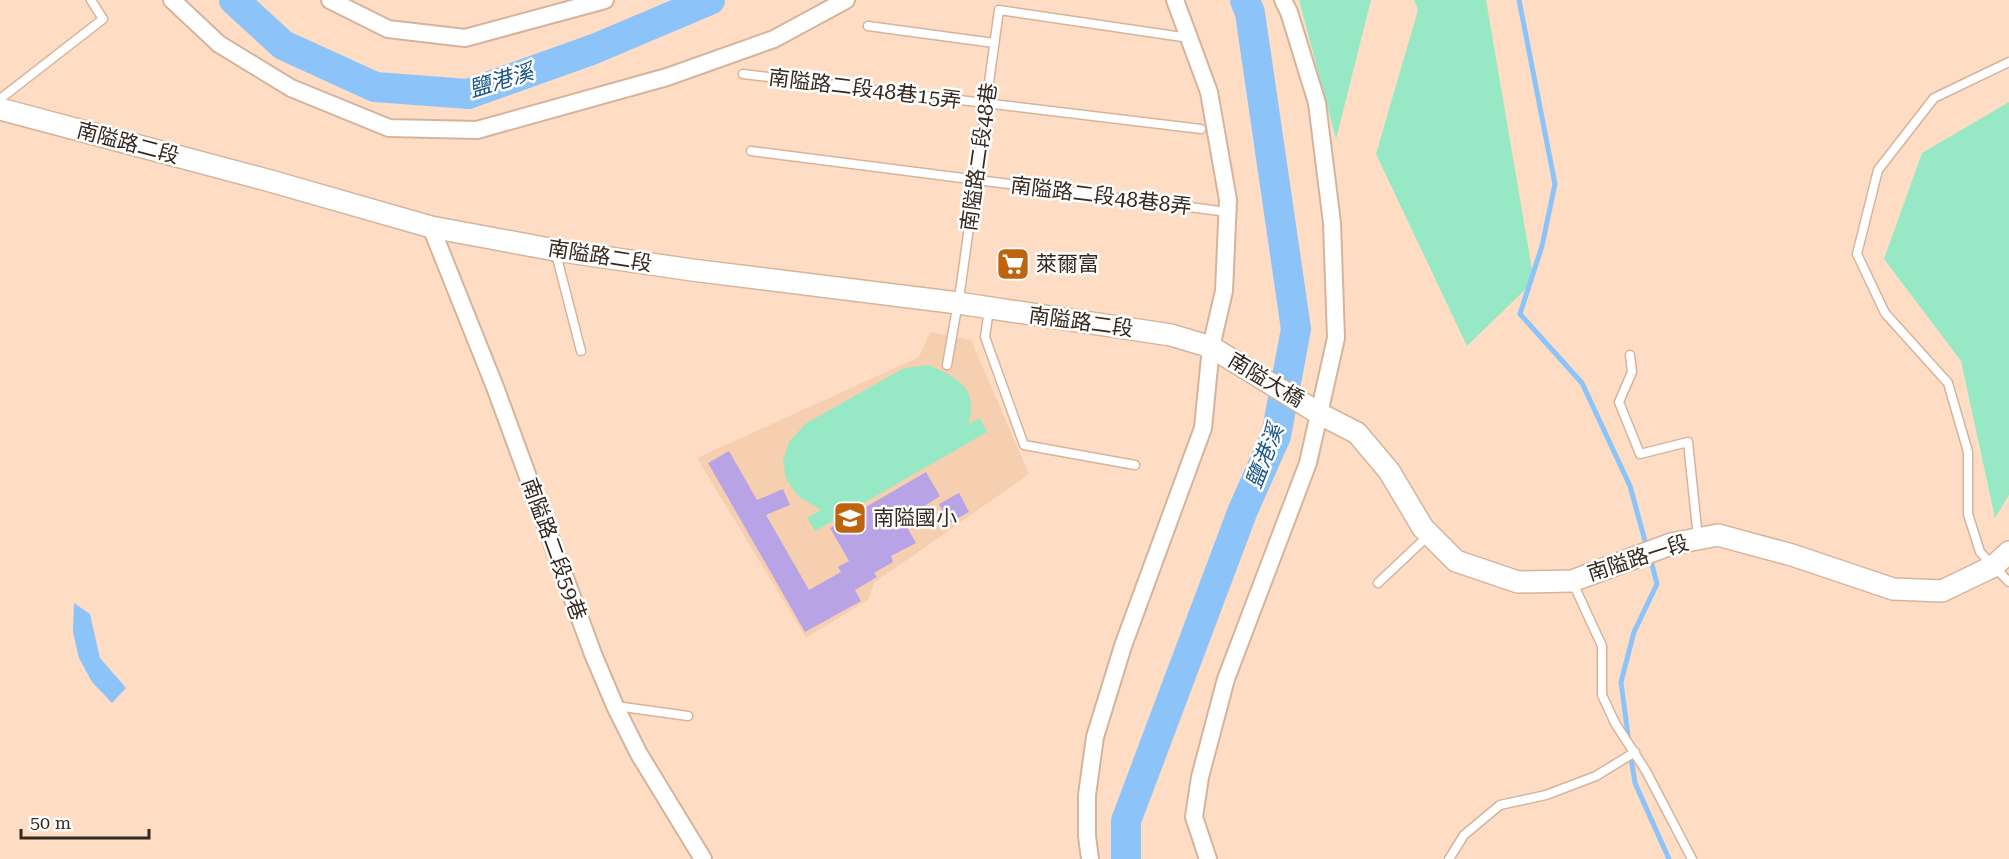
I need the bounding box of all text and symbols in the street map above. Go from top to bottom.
water label: 鹽港溪 [466,58,539,102]
street label: 南隘路二段48巷15弄 [767,65,963,113]
street label: 南隘路二段48巷 [957,81,1001,233]
street label: 南隘路二段 [74,118,182,168]
street label: 南隘路二段48巷8弄 [1009,173,1193,219]
street label: 南隘路二段 [546,236,654,276]
supermarket icon: 萊爾富 [995,246,1031,282]
place label: 萊爾富 [1036,252,1099,276]
street label: 南隘路二段 [1027,303,1135,341]
street label: 南隘大橋 [1224,348,1308,412]
water label: 鹽港溪 [1241,418,1289,491]
street label: 南隘路二段59巷 [517,475,591,623]
school or university icon: 南隘國小 [832,500,868,536]
place label: 南隘國小 [873,506,957,530]
street label: 南隘路一段 [1584,530,1692,586]
scale bar [21,802,148,840]
text: 50 m [30,812,71,833]

